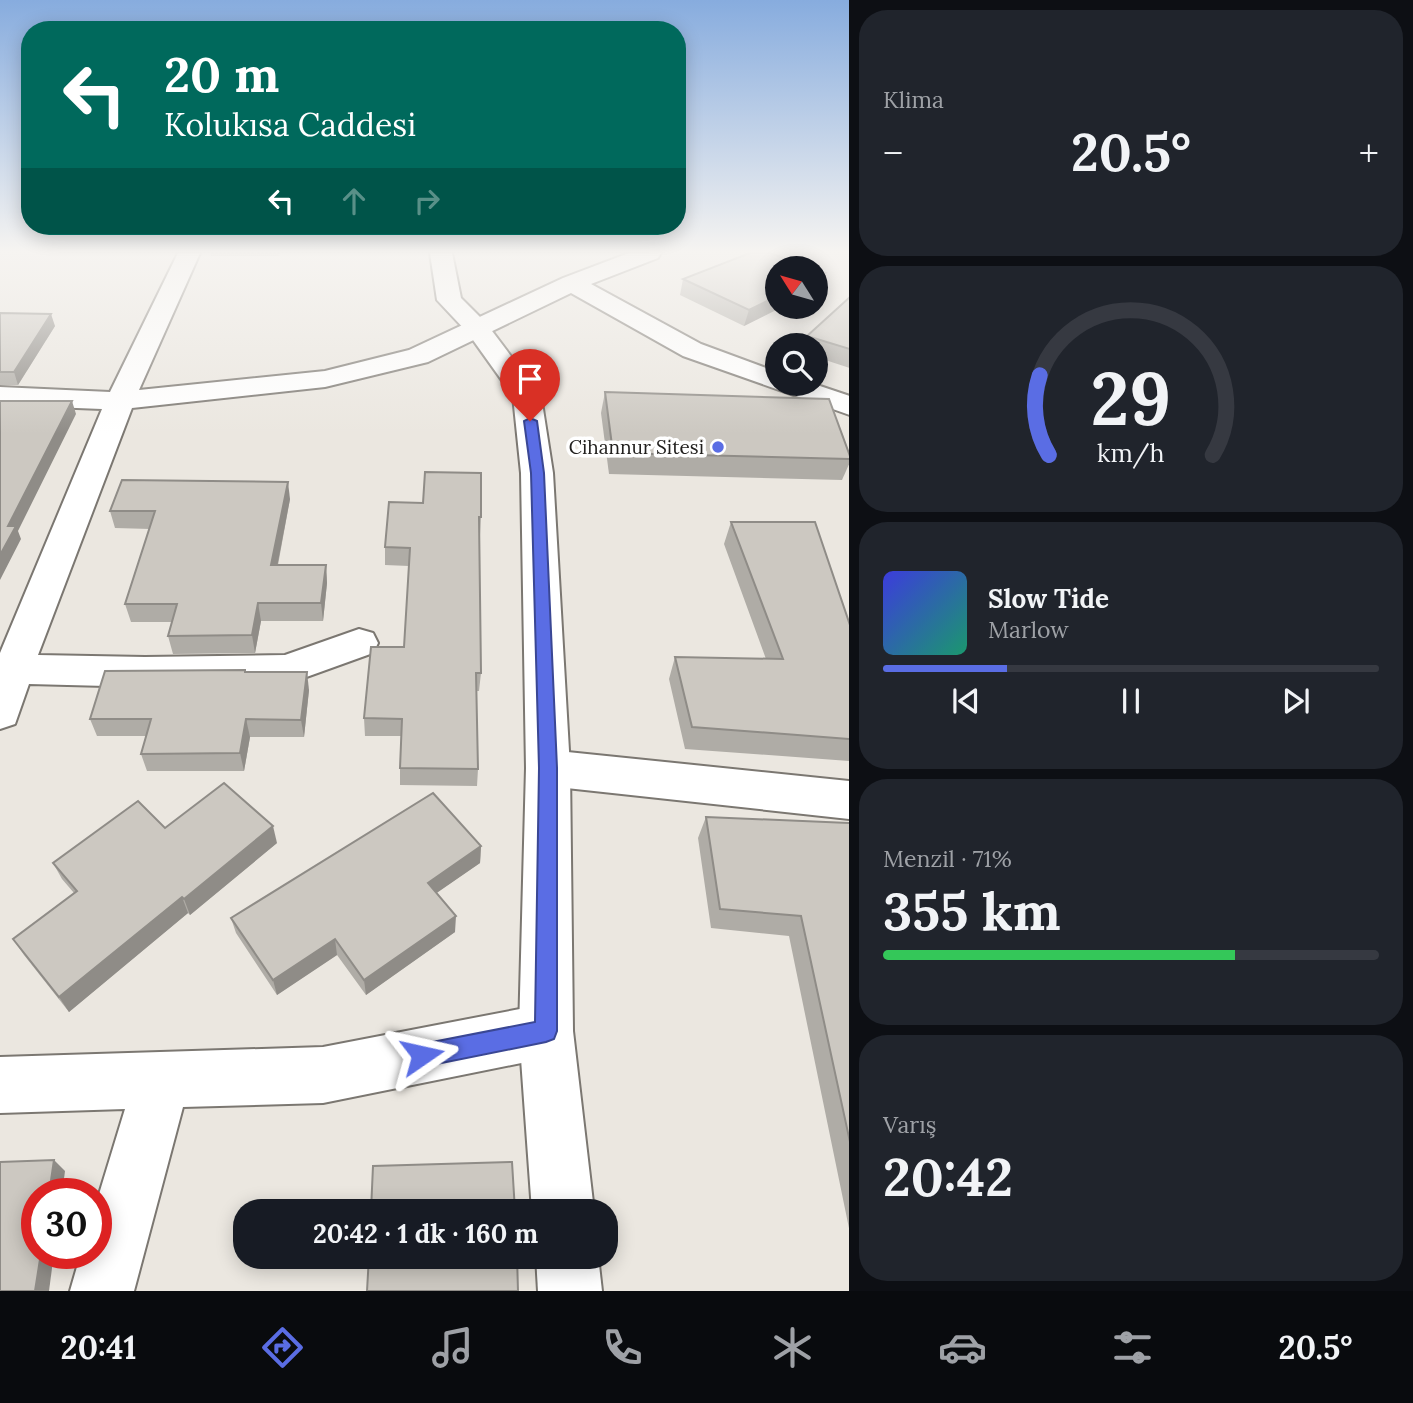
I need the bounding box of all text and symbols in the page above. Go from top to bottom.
text: 20 m [164,43,279,105]
icon: left [49,49,140,140]
text: Klima [883,85,944,114]
text: Kolukısa Caddesi [164,104,416,145]
text: 20.5° [1071,119,1191,185]
text: − [883,129,903,177]
text: + [1359,129,1379,177]
icon: left [262,182,300,220]
icon: ahead [335,182,373,220]
icon: right [408,182,446,220]
north arrow [765,256,828,318]
map controls [765,256,828,396]
button: search [765,333,828,396]
pin [500,349,560,421]
text: 29 [1091,353,1171,446]
icon: arrive [511,360,549,398]
place label: Cihannur Sitesi [569,435,704,459]
text: km/h [1097,437,1165,469]
marker: Cihannur Sitesi [710,439,726,455]
text: Slow Tide [988,582,1109,615]
text: Marlow [988,615,1069,644]
icon: previous [947,682,985,720]
icon: pause [1112,682,1150,720]
icon: next [1277,682,1315,720]
text: Menzil · 71% [883,844,1012,873]
text: 355 km [883,878,1061,944]
position arrow [385,1018,459,1092]
text: Varış [883,1110,936,1139]
text: 20:42 [883,1144,1013,1210]
speed limit sign: 30 [21,1178,112,1269]
text: 20:42 · 1 dk · 160 m [313,1217,538,1250]
icon: directions [258,1323,307,1372]
icon: music [428,1323,477,1372]
icon: phone [598,1323,647,1372]
icon: climate [768,1323,817,1372]
icon: car [938,1323,987,1372]
icon: filters [1108,1323,1157,1372]
text: 20:41 [61,1327,136,1368]
text: 20.5° [1279,1327,1352,1368]

